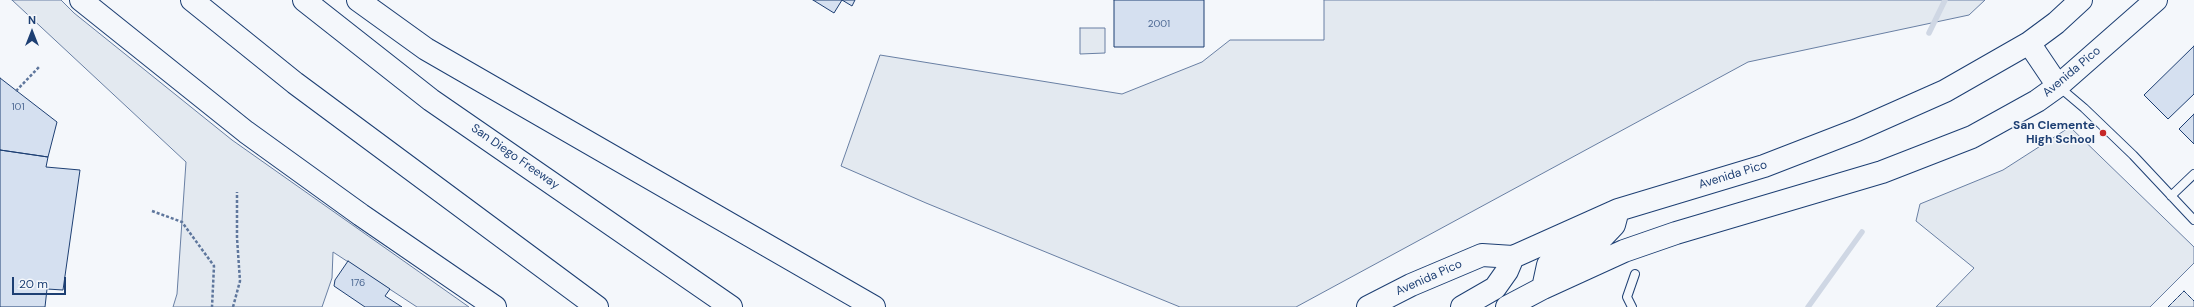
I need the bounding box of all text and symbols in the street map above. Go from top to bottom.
north arrow [12,12,52,52]
text: N [28,13,36,27]
house number: 2001 [1148,18,1170,30]
street label: Avenida Pico [2040,44,2104,100]
house number: 101 [11,101,25,113]
place label: San Clemente High School [2013,119,2095,147]
street label: San Diego Freeway [468,121,562,193]
marker: San Clemente High School [2098,128,2108,138]
street label: Avenida Pico [1697,158,1769,192]
street label: Avenida Pico [1394,257,1464,299]
scale bar [14,269,68,295]
text: 20 m [19,276,48,292]
house number: 176 [351,277,365,289]

